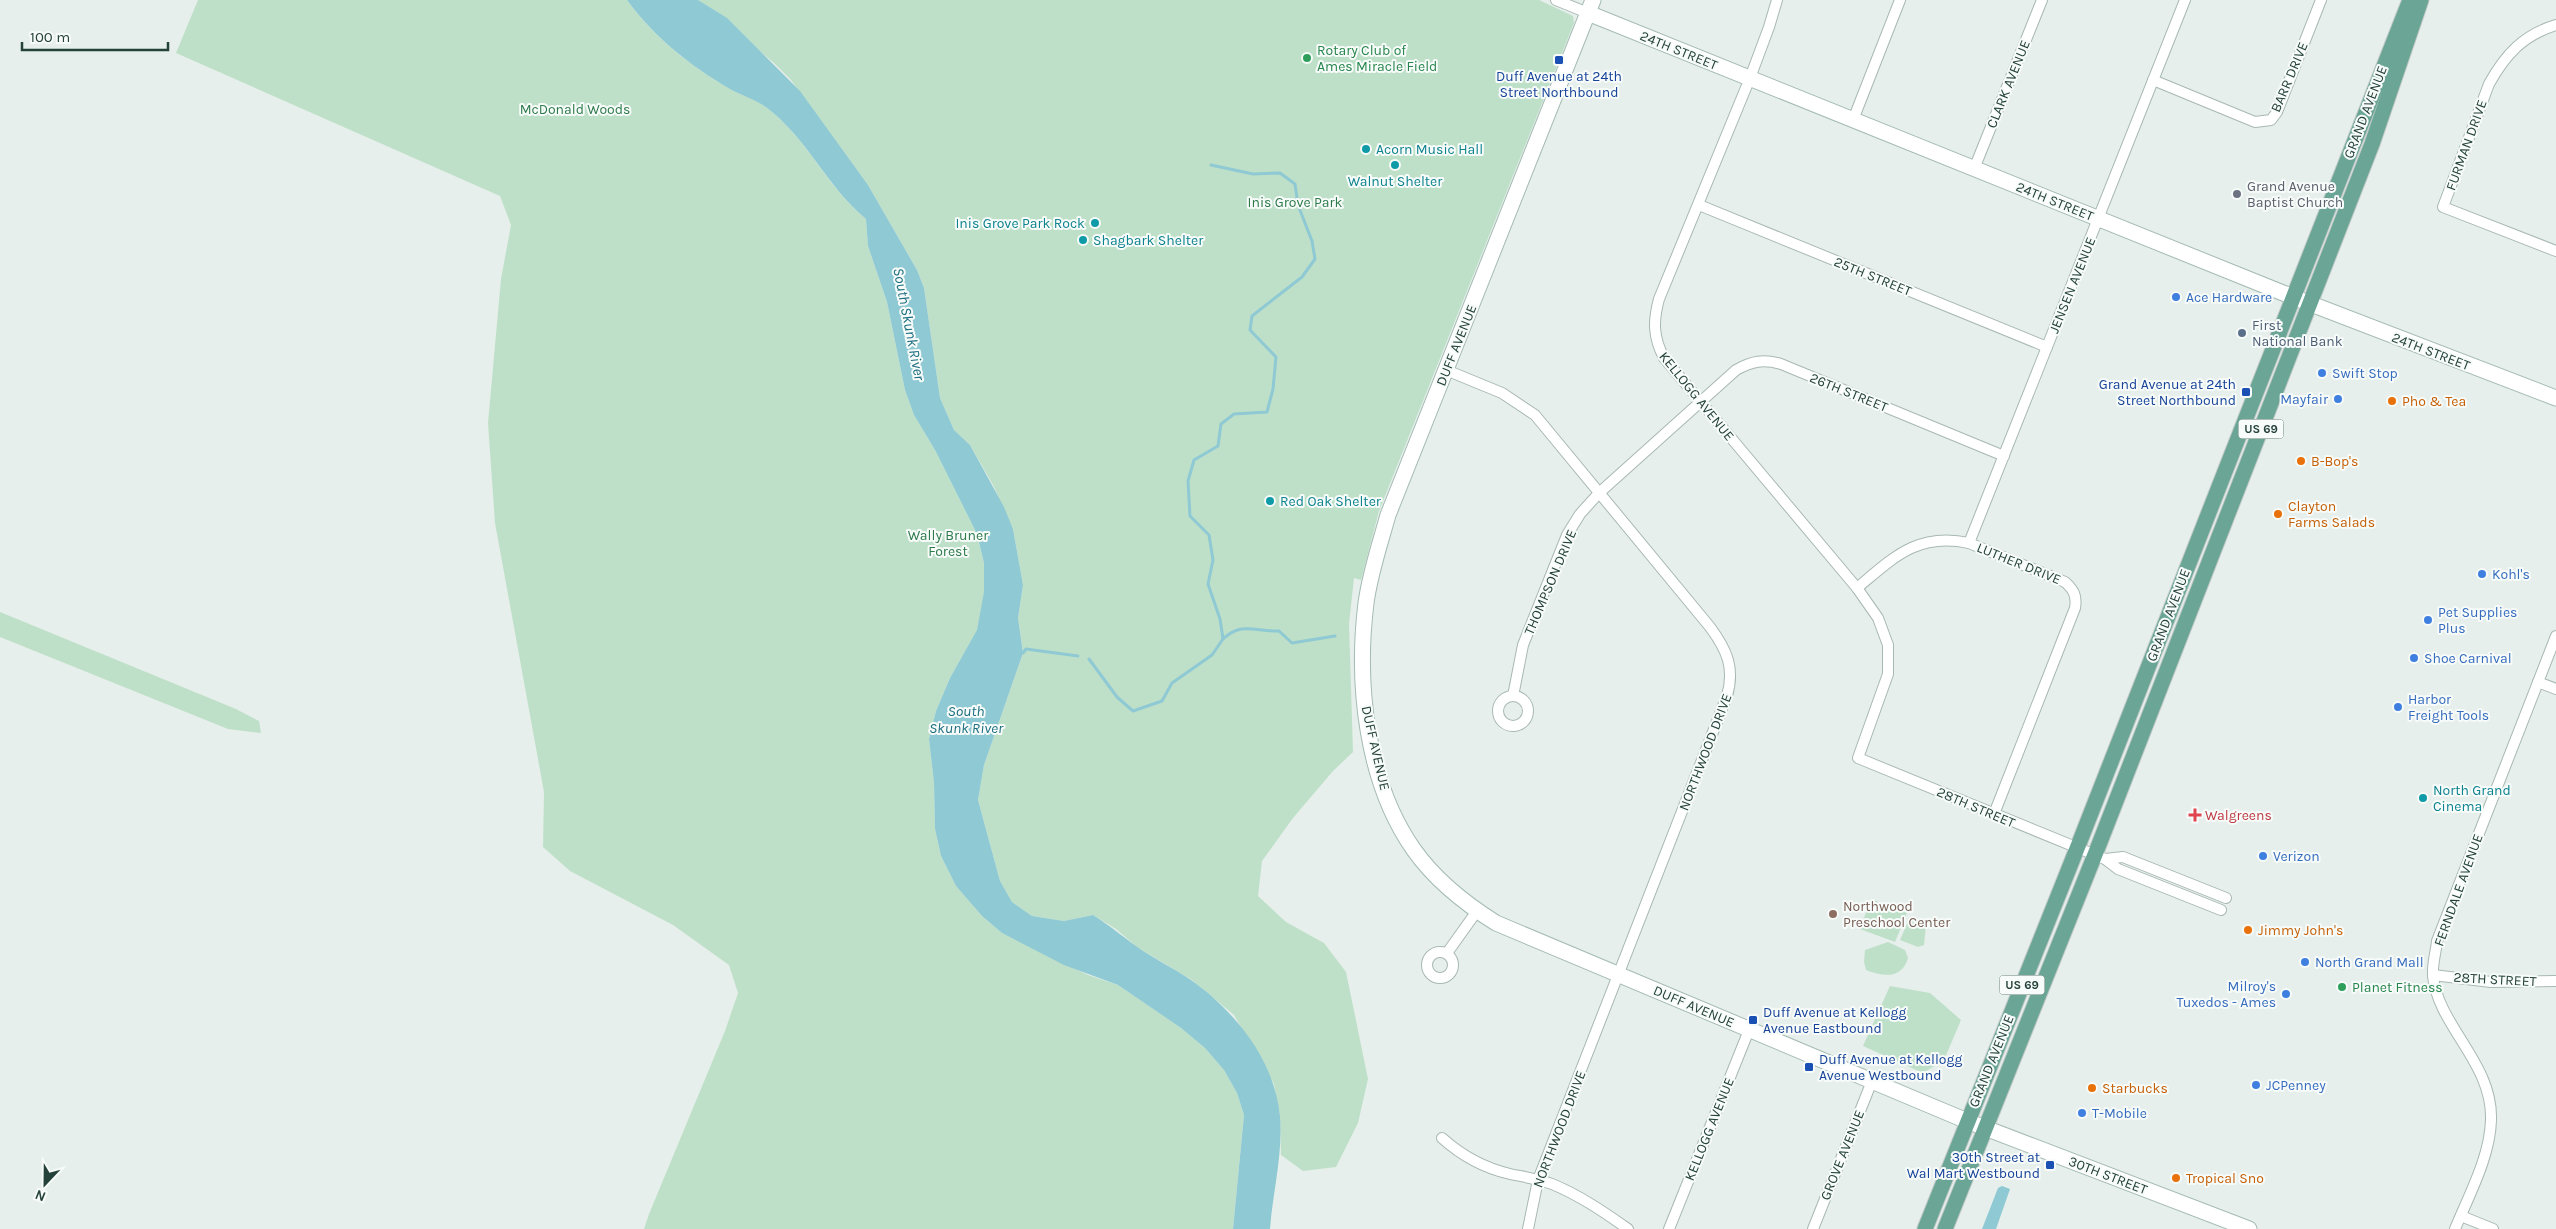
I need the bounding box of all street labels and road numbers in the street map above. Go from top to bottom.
street label: 24TH STREET [1637,27,1720,74]
street label: CLARK AVENUE [1983,38,2034,131]
street label: BARR DRIVE [2267,39,2312,115]
street label: GRAND AVENUE [2340,63,2391,161]
street label: FURMAN DRIVE [2442,97,2491,193]
street label: 24TH STREET [2013,178,2096,225]
street label: JENSEN AVENUE [2045,235,2100,336]
street label: 25TH STREET [1831,253,1914,300]
street label: DUFF AVENUE [1432,302,1481,388]
street label: 24TH STREET [2389,329,2472,374]
street label: KELLOGG AVENUE [1655,348,1738,444]
street label: 26TH STREET [1807,369,1890,416]
road number: US 69 [2238,419,2284,438]
street label: THOMPSON DRIVE [1521,527,1580,637]
street label: LUTHER DRIVE [1974,539,2063,588]
street label: GRAND AVENUE [2143,566,2194,664]
street label: NORTHWOOD DRIVE [1675,691,1736,813]
street label: DUFF AVENUE [1358,704,1394,792]
street label: 28TH STREET [1934,783,2017,832]
street label: FERNDALE AVENUE [2430,832,2487,949]
street label: 28TH STREET [2453,969,2537,990]
road number: US 69 [2000,976,2044,994]
street label: DUFF AVENUE [1651,982,1737,1031]
street label: GRAND AVENUE [1965,1013,2018,1110]
street label: NORTHWOOD DRIVE [1529,1068,1590,1190]
street label: KELLOGG AVENUE [1681,1075,1738,1183]
street label: GROVE AVENUE [1817,1108,1868,1203]
street label: 30TH STREET [2066,1153,2150,1198]

